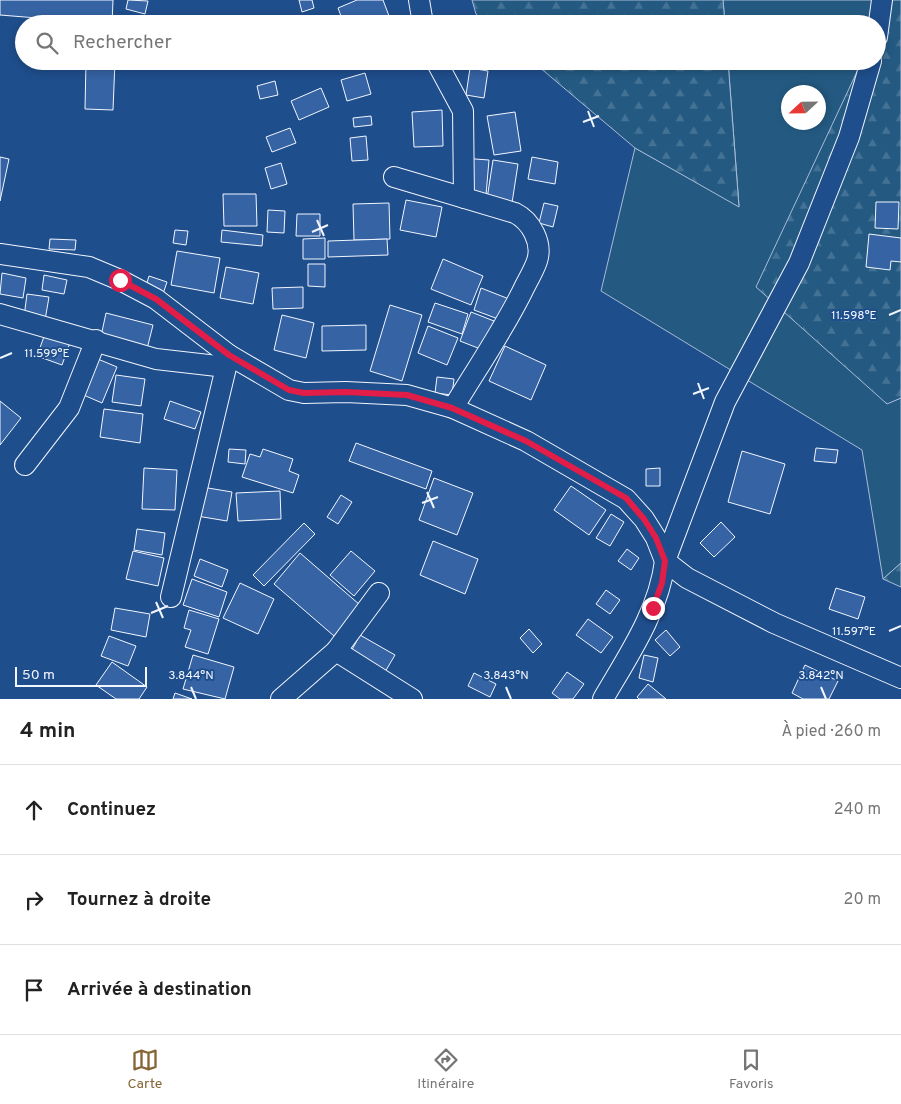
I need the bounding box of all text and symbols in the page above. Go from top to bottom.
search box [15,15,886,70]
icon: search [33,29,61,57]
text: Rechercher [73,31,172,55]
north arrow [781,85,826,130]
route start [109,269,132,292]
text: 11.598°E [831,308,877,324]
text: 11.599°E [24,346,70,362]
route end [642,597,665,620]
text: 11.597°E [832,624,876,640]
scale bar [15,664,148,687]
text: 50 m [22,667,55,684]
text: 3.844°N [168,668,214,684]
text: 3.843°N [483,668,529,684]
text: 3.842°N [798,668,844,684]
text: 4 min [20,718,76,745]
text: À pied · 260 m [782,722,881,742]
icon: ahead [20,796,48,824]
text: Continuez [67,798,156,822]
text: 240 m [834,800,881,820]
icon: right [20,886,48,914]
text: Tournez à droite [67,888,211,912]
text: 20 m [844,890,881,910]
icon: arrive [20,976,48,1004]
text: Arrivée à destination [67,978,252,1002]
tab: Carte [127,1046,162,1093]
tab: Itinéraire [417,1046,474,1093]
tab: Favoris [729,1046,774,1093]

